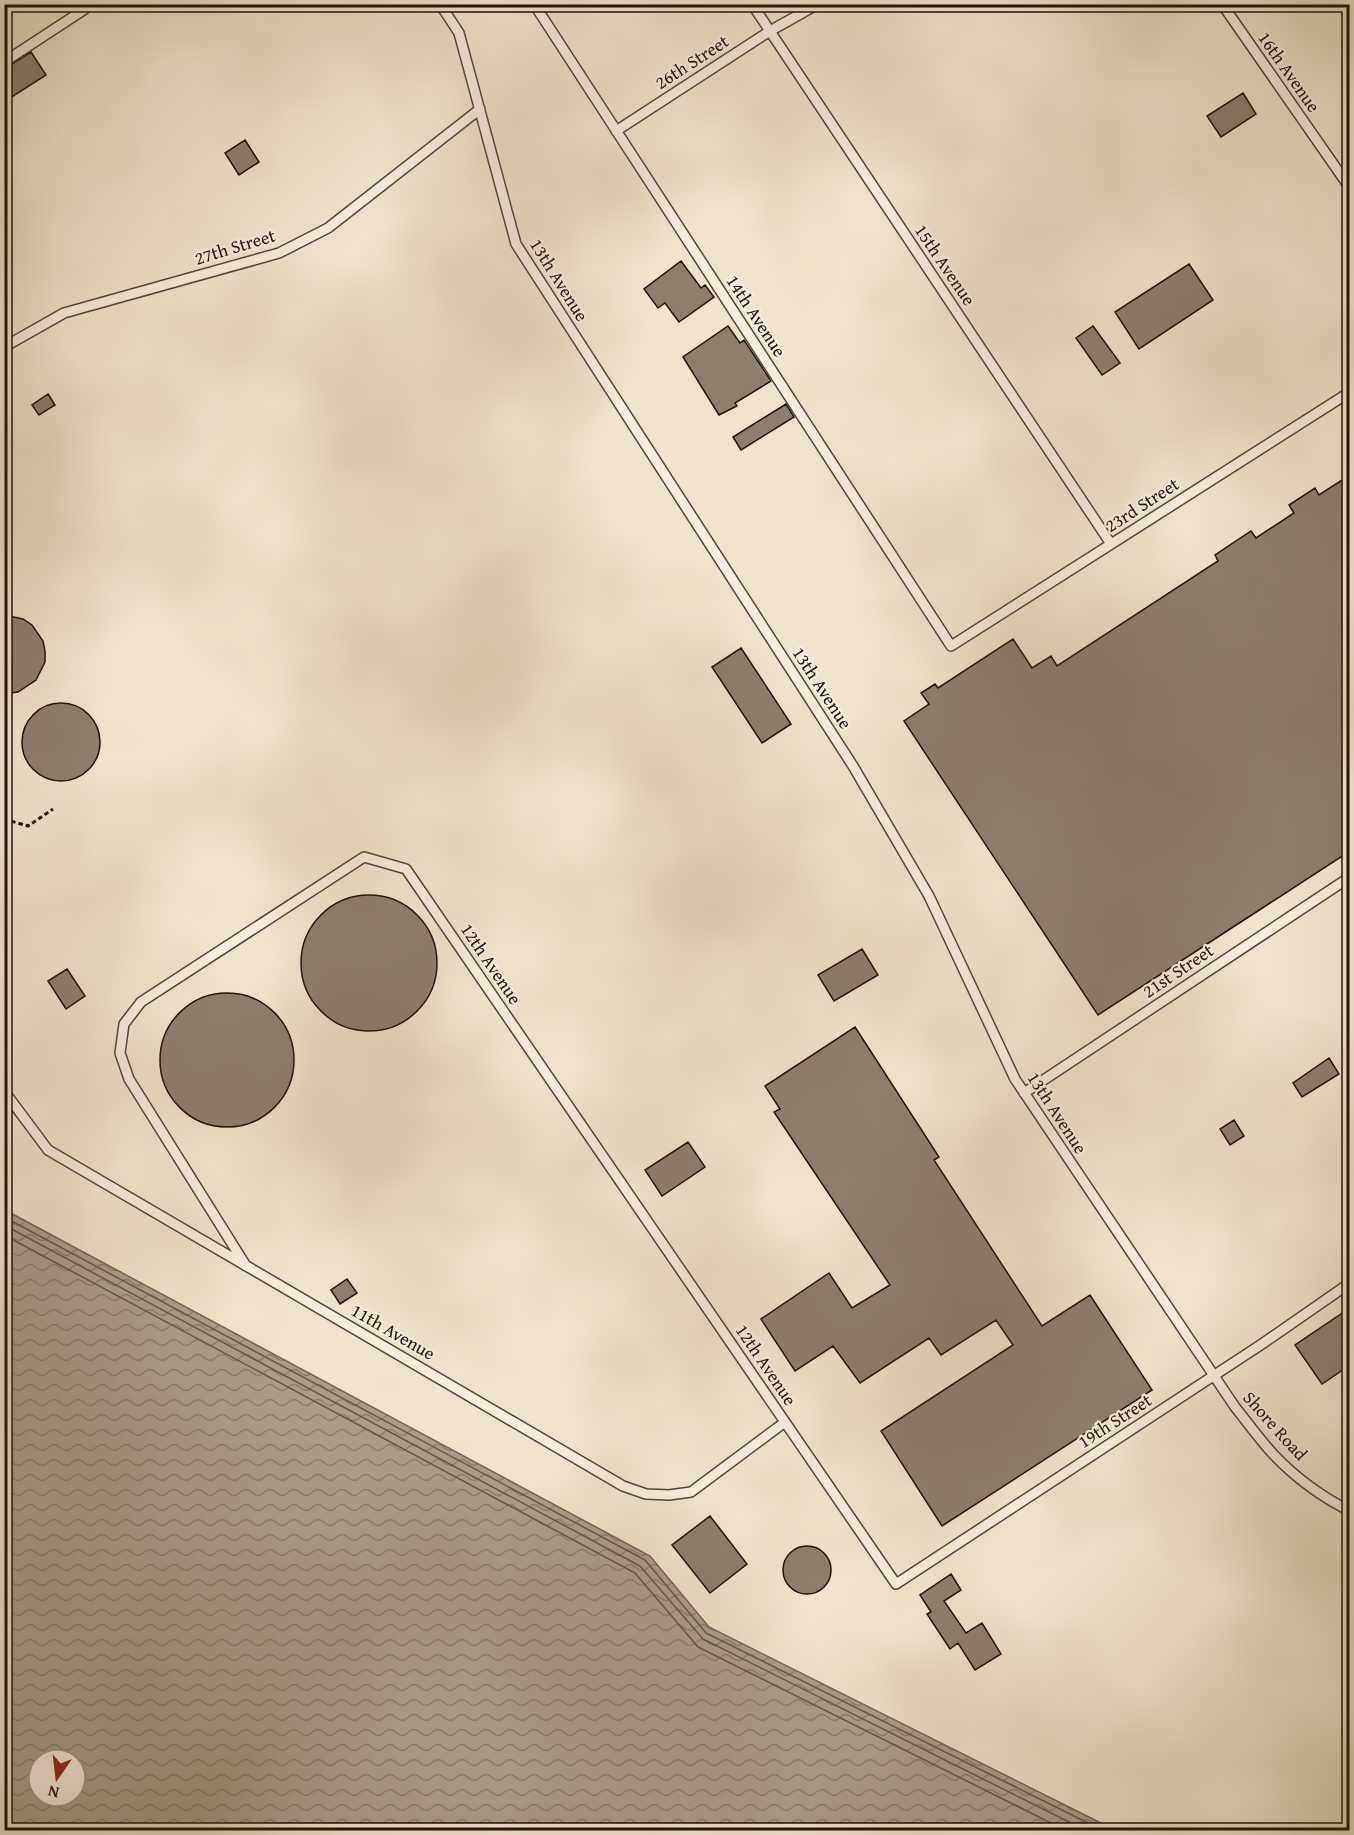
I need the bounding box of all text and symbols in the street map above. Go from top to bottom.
street label: 16th Avenue [1252,26,1327,118]
street label: 26th Street [649,27,735,96]
street label: 15th Avenue [908,219,983,311]
street label: 27th Street [191,221,279,272]
street label: 13th Avenue [523,233,596,326]
street label: 14th Avenue [720,269,793,362]
street label: 23rd Street [1099,470,1185,539]
street label: 13th Avenue [786,641,859,734]
street label: 12th Avenue [454,918,529,1010]
street label: 21st Street [1137,937,1219,1004]
street label: 13th Avenue [1021,1066,1094,1159]
street label: 11th Avenue [346,1297,440,1367]
street label: 12th Avenue [729,1319,804,1411]
street label: Shore Road [1237,1385,1314,1467]
street label: 19th Street [1072,1386,1158,1455]
north arrow [27,1748,87,1808]
text: N [45,1780,61,1805]

